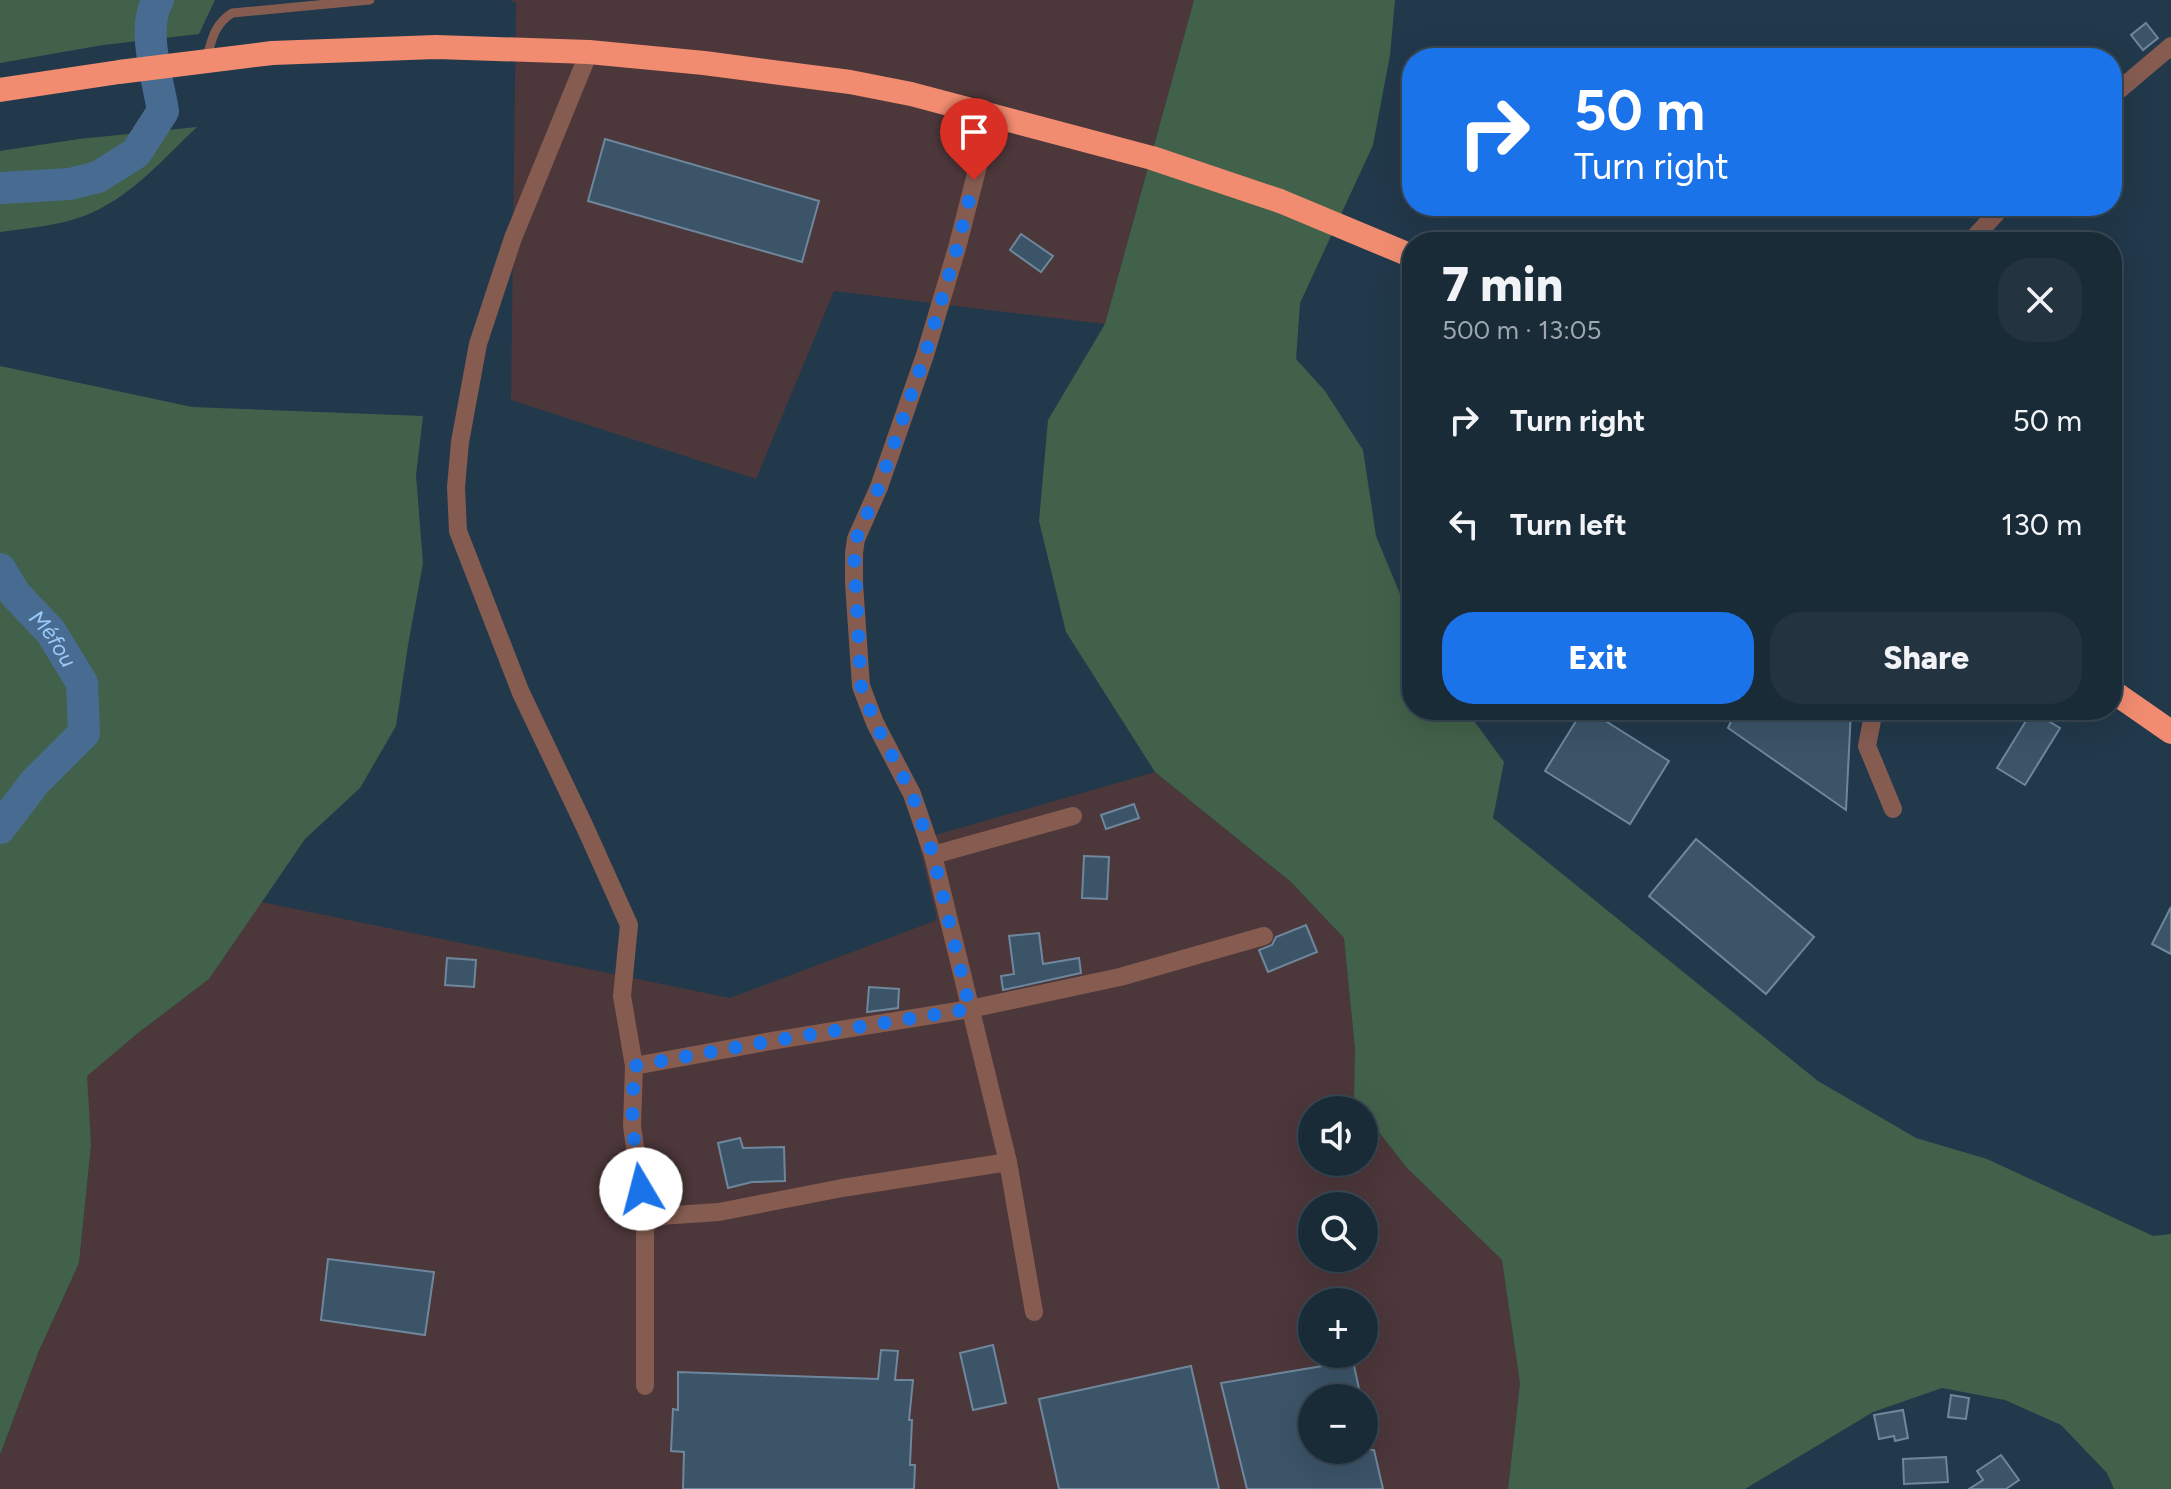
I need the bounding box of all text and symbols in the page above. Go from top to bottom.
text: 50 m [1574,77,1705,144]
icon: right [1442,80,1546,184]
pin [940,98,1008,180]
icon: arrive [952,110,996,154]
text: Turn right [1574,145,1729,188]
text: 7 min [1442,255,1563,313]
button: close [1998,258,2082,342]
text: 500 m · 13:05 [1442,314,1601,346]
icon: right [1442,398,1486,442]
text: Turn right [1510,402,1645,439]
text: 50 m [2013,402,2082,439]
icon: left [1442,502,1486,546]
text: Turn left [1510,506,1627,543]
text: 130 m [2001,506,2082,543]
water label: Méfou [24,604,82,672]
button: Exit [1442,612,1754,704]
button: Share [1770,612,2082,704]
map controls [1298,1096,1378,1464]
button: sound [1298,1096,1378,1176]
position arrow [599,1147,683,1231]
button: search [1298,1192,1378,1272]
button: + [1298,1288,1378,1368]
button: − [1298,1384,1378,1464]

